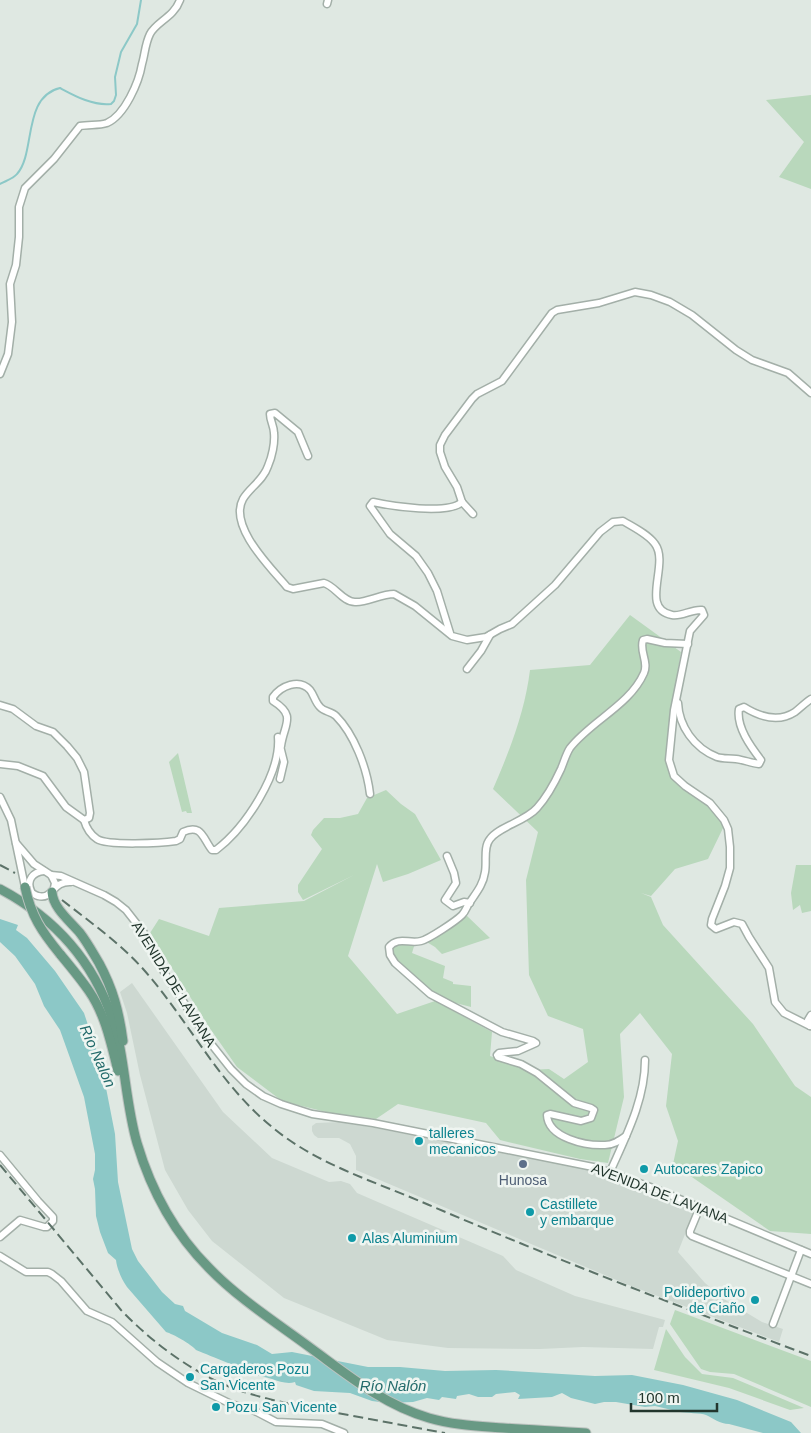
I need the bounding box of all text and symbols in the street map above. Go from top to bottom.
street label: AVENIDA DE LAVIANA [129,918,220,1050]
water label: Río Nalón [77,1022,119,1090]
place label: talleres mecanicos [429,1125,496,1157]
marker: talleres mecanicos [413,1135,425,1147]
marker: Hunosa [517,1158,529,1170]
street label: AVENIDA DE LAVIANA [589,1160,731,1227]
place label: Autocares Zapico [654,1161,763,1177]
marker: Autocares Zapico [638,1163,650,1175]
place label: Hunosa [499,1172,547,1188]
place label: Castillete y embarque [540,1196,614,1228]
marker: Castillete y embarque [524,1206,536,1218]
place label: Alas Aluminium [362,1230,458,1246]
marker: Alas Aluminium [346,1232,358,1244]
place label: Polideportivo de Ciaño [664,1284,745,1316]
marker: Polideportivo de Ciaño [749,1294,761,1306]
place label: Cargaderos Pozu San Vicente [200,1361,309,1393]
marker: Cargaderos Pozu San Vicente [184,1371,196,1383]
water label: Río Nalón [360,1377,426,1394]
scale bar [631,1380,717,1412]
text: 100 m [638,1389,680,1406]
place label: Pozu San Vicente [226,1399,337,1415]
marker: Pozu San Vicente [210,1401,222,1413]

